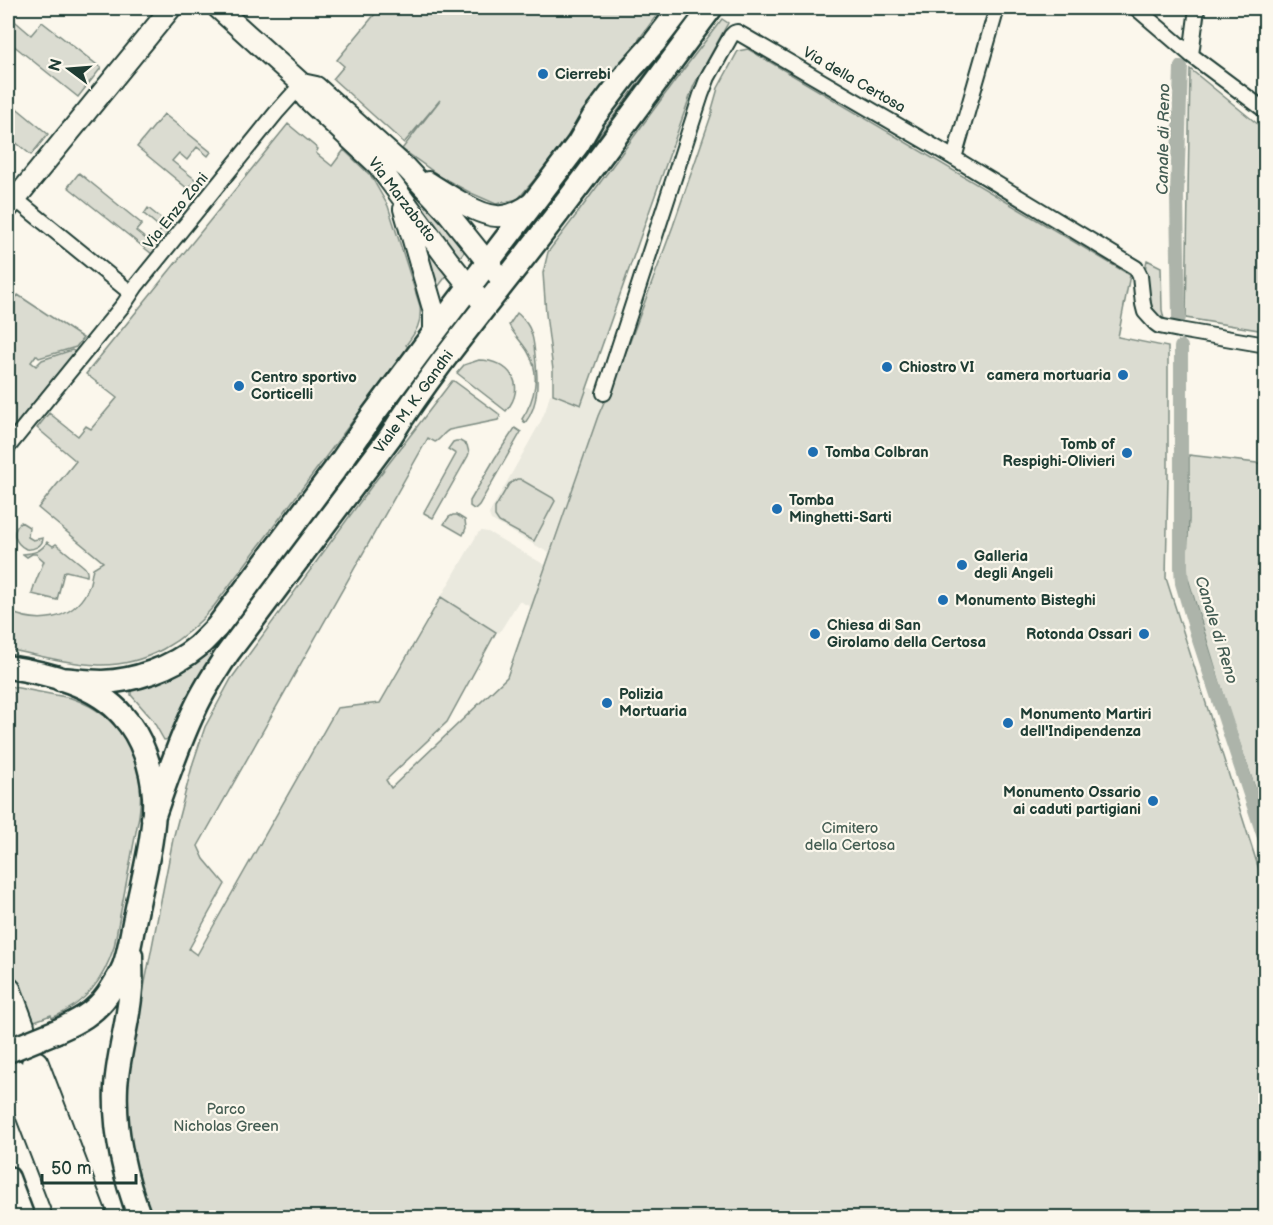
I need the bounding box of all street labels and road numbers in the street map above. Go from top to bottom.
street label: Via della Certosa [799,43,909,117]
street label: Via Marzabotto [364,154,440,246]
street label: Via Enzo Zoni [139,169,213,253]
street label: Viale M. K. Gandhi [370,347,458,457]

